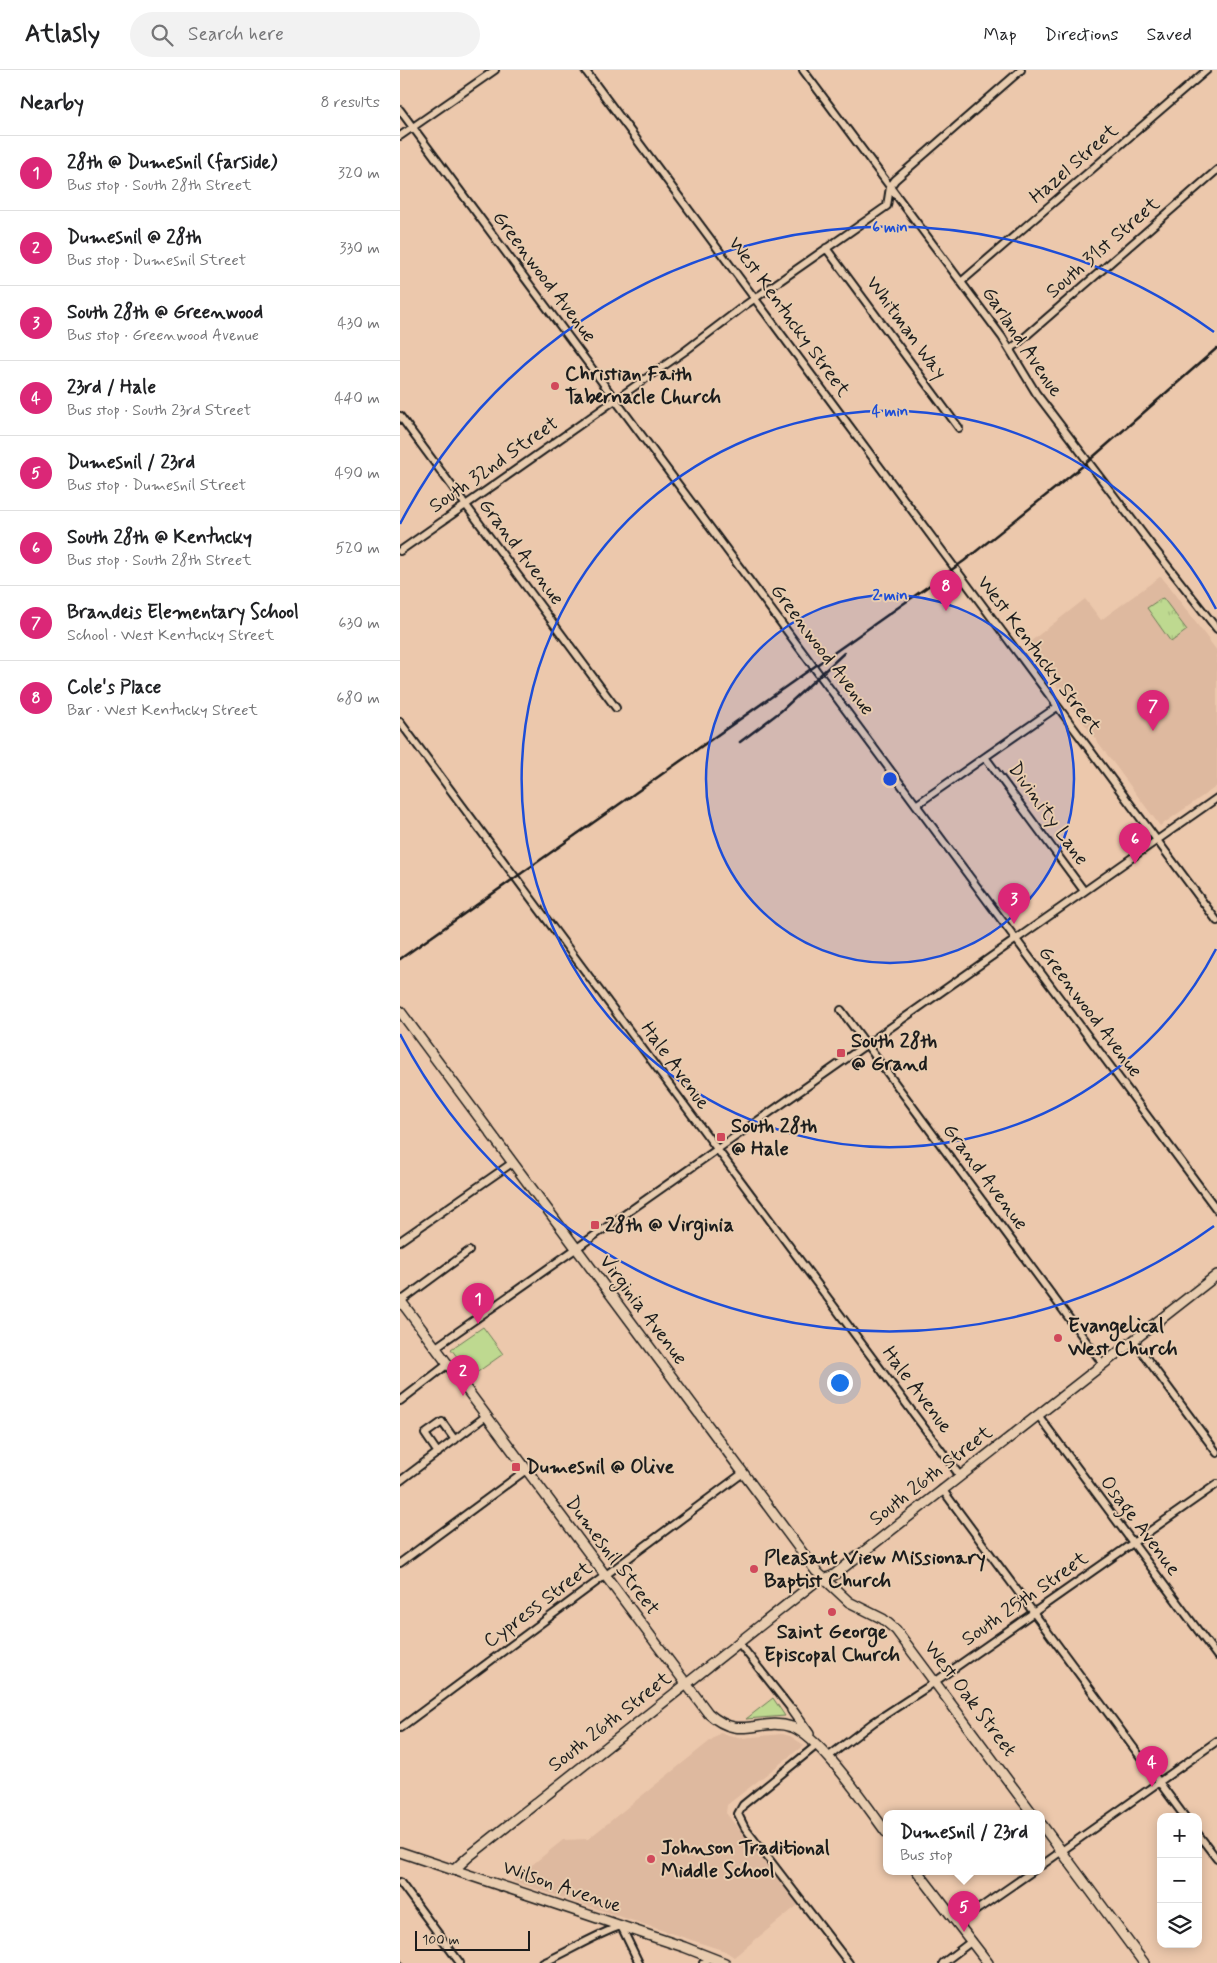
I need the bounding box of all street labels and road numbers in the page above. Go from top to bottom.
street label: Hazel Street [1024,118,1124,210]
street label: South 31st Street [1040,191,1166,305]
street label: Greenwood Avenue [486,206,602,348]
street label: West Kentucky Street [722,231,856,403]
street label: Whitman Way [859,271,953,385]
street label: Garland Avenue [975,281,1069,403]
street label: South 32nd Street [424,410,564,520]
street label: Grand Avenue [472,493,570,611]
street label: West Kentucky Street [970,570,1108,740]
street label: Greenwood Avenue [764,579,880,721]
street label: Divinity Lane [1001,757,1095,871]
street label: Greenwood Avenue [1032,941,1148,1083]
street label: Hale Avenue [634,1017,716,1115]
street label: Grand Avenue [936,1118,1034,1236]
street label: Virginia Avenue [592,1249,693,1371]
street label: Hale Avenue [875,1341,959,1439]
street label: South 26th Street [864,1419,998,1533]
street label: Osage Avenue [1092,1470,1187,1583]
street label: Dumesnil Street [558,1491,666,1621]
street label: South 25th Street [956,1545,1094,1653]
street label: Cypress Street [478,1555,598,1655]
street label: West Oak Street [917,1635,1023,1763]
street label: South 26th Street [543,1665,677,1779]
street label: Wilson Avenue [499,1854,625,1920]

